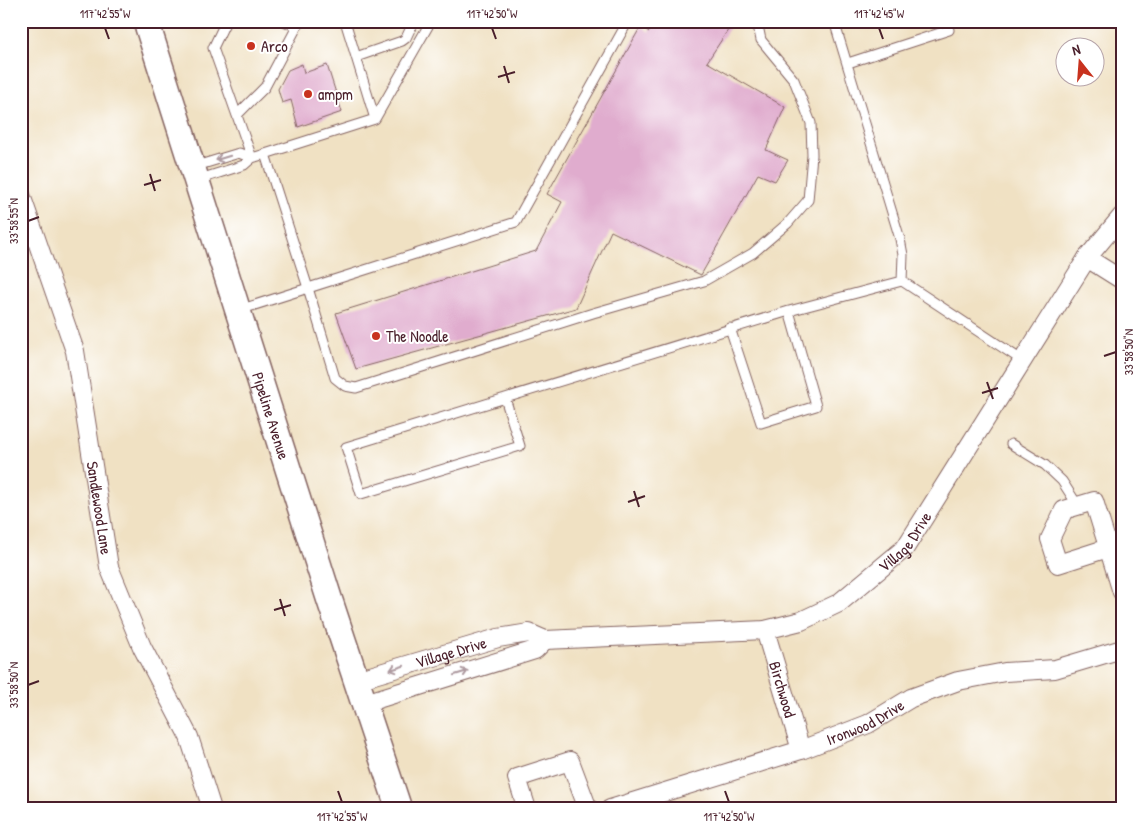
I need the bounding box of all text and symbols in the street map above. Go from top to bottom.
text: 117°42'55"W [80,5,131,22]
text: 117°42'50"W [466,5,518,22]
text: 117°42'45"W [854,5,905,22]
place label: Arco [261,35,288,57]
north arrow [1056,38,1106,88]
text: N [1070,39,1083,59]
marker: Arco [245,40,257,52]
place label: ampm [318,83,353,105]
marker: ampm [302,88,314,100]
one-way arrow [215,153,231,163]
text: 33°58'55"N [5,198,22,244]
place label: The Noodle [386,325,449,347]
text: 33°58'50"N [1120,329,1137,375]
marker: The Noodle [370,330,382,342]
street label: Pipeline Avenue [247,369,295,463]
street label: Sandlewood Lane [82,460,118,557]
street label: Village Drive [873,507,937,577]
street label: Village Drive [413,631,490,673]
street label: Birchwood [764,659,802,720]
text: 33°58'50"N [5,662,22,708]
one-way arrow [390,664,405,673]
one-way arrow [453,667,469,677]
street label: Ironwood Drive [823,693,909,750]
text: 117°42'55"W [317,808,368,825]
text: 117°42'50"W [703,808,755,825]

